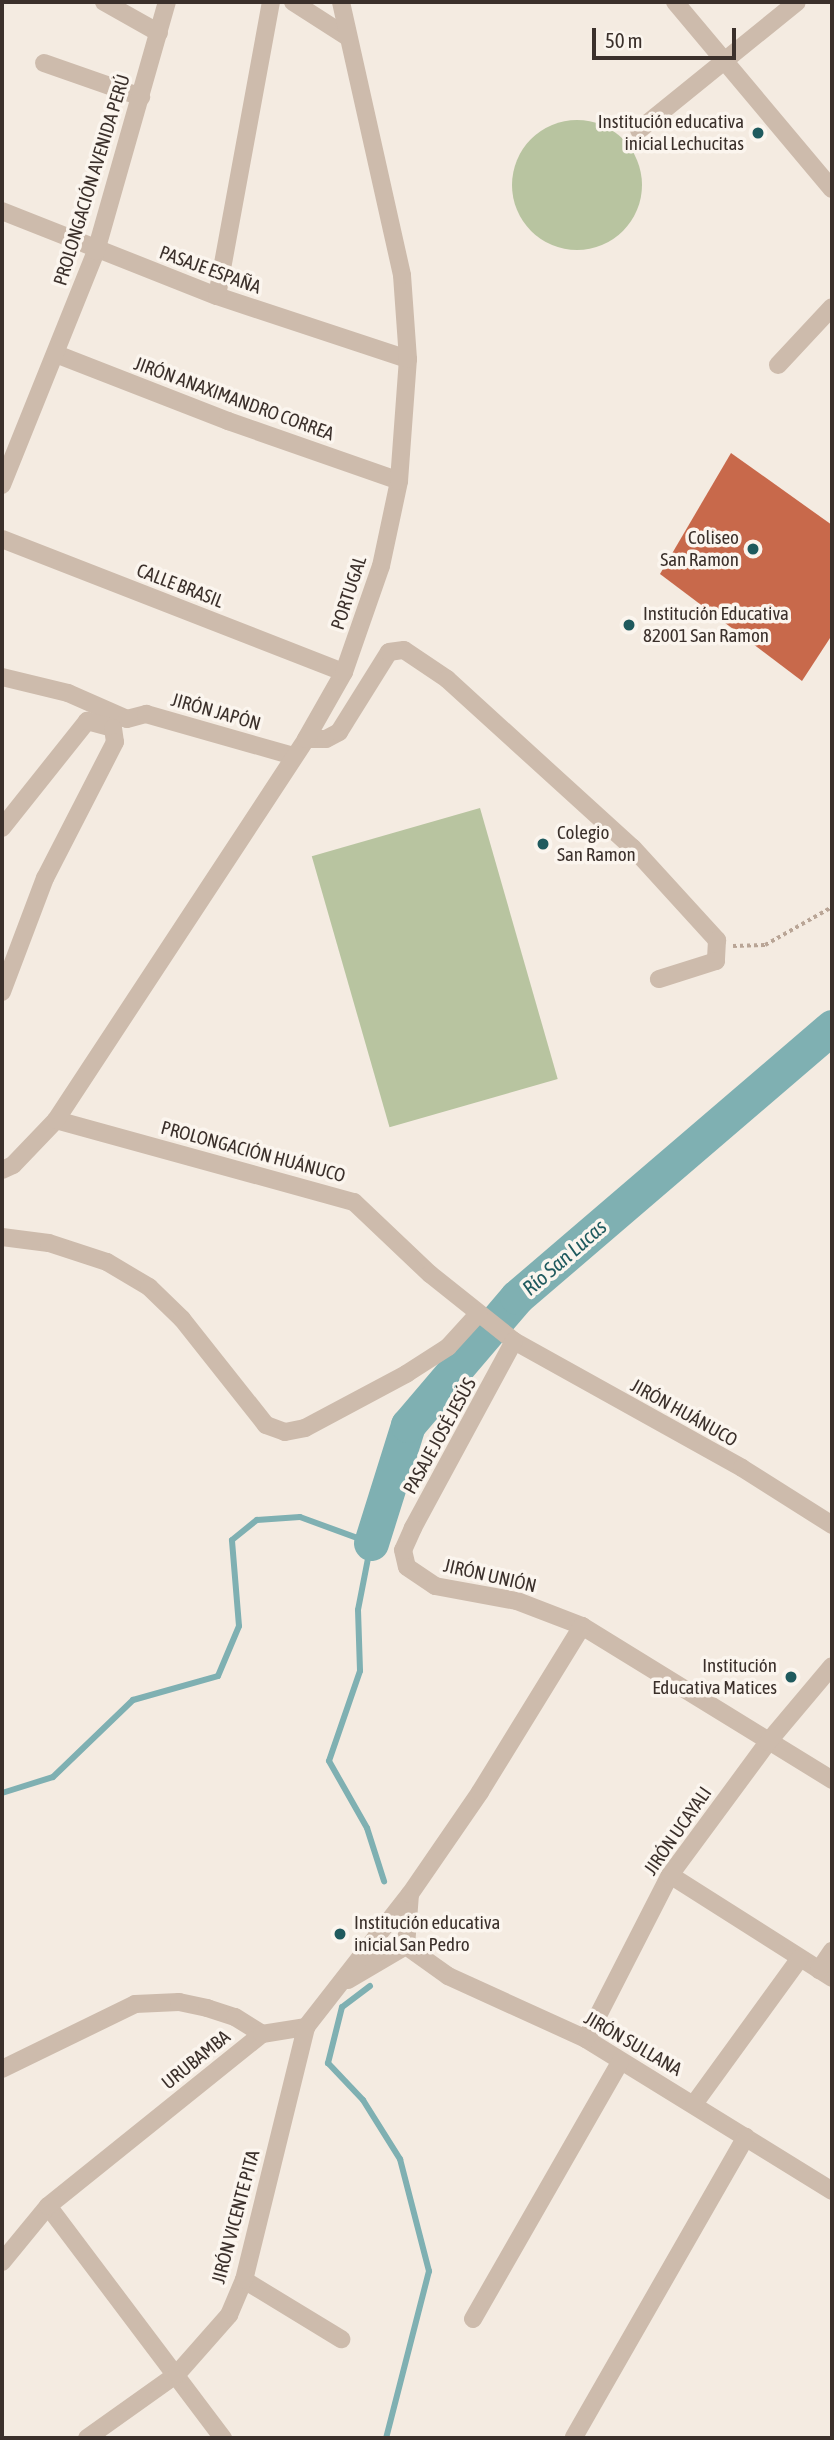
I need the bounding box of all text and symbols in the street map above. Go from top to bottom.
scale bar [596,14,740,58]
text: 50 m [605,28,643,52]
street label: PROLONGACIÓN AVENIDA PERÚ [49,72,135,288]
place label: Institución educativa inicial Lechucitas [598,111,744,155]
marker: Institución educativa inicial Lechucitas [750,125,766,141]
street label: PASAJE ESPAÑA [156,241,264,299]
street label: JIRÓN ANAXIMANDRO CORREA [131,352,337,446]
place label: Coliseo San Ramon [660,527,739,571]
marker: Coliseo San Ramon [745,541,761,557]
street label: PORTUGAL [326,553,372,633]
street label: CALLE BRASIL [133,559,227,613]
place label: Institución Educativa 82001 San Ramon [643,603,789,647]
marker: Institución Educativa 82001 San Ramon [621,617,637,633]
street label: JIRÓN JAPÓN [169,688,263,736]
place label: Colegio San Ramon [557,822,636,866]
marker: Colegio San Ramon [535,836,551,852]
street label: PROLONGACIÓN HUÁNUCO [158,1116,348,1188]
water label: Río San Lucas [517,1214,611,1300]
street label: PASAJE JOSÉ JESÚS [399,1374,481,1498]
street label: JIRÓN HUÁNUCO [627,1374,741,1452]
street label: JIRÓN UNIÓN [441,1554,539,1598]
place label: Institución Educativa Matices [652,1655,777,1699]
marker: Institución Educativa Matices [783,1669,799,1685]
street label: JIRÓN UCAYALI [639,1783,717,1879]
place label: Institución educativa inicial San Pedro [354,1912,500,1956]
marker: Institución educativa inicial San Pedro [332,1926,348,1942]
street label: JIRÓN SULLANA [580,2007,686,2081]
street label: URUBAMBA [157,2026,235,2094]
street label: JIRÓN VICENTE PITA [207,2148,265,2286]

